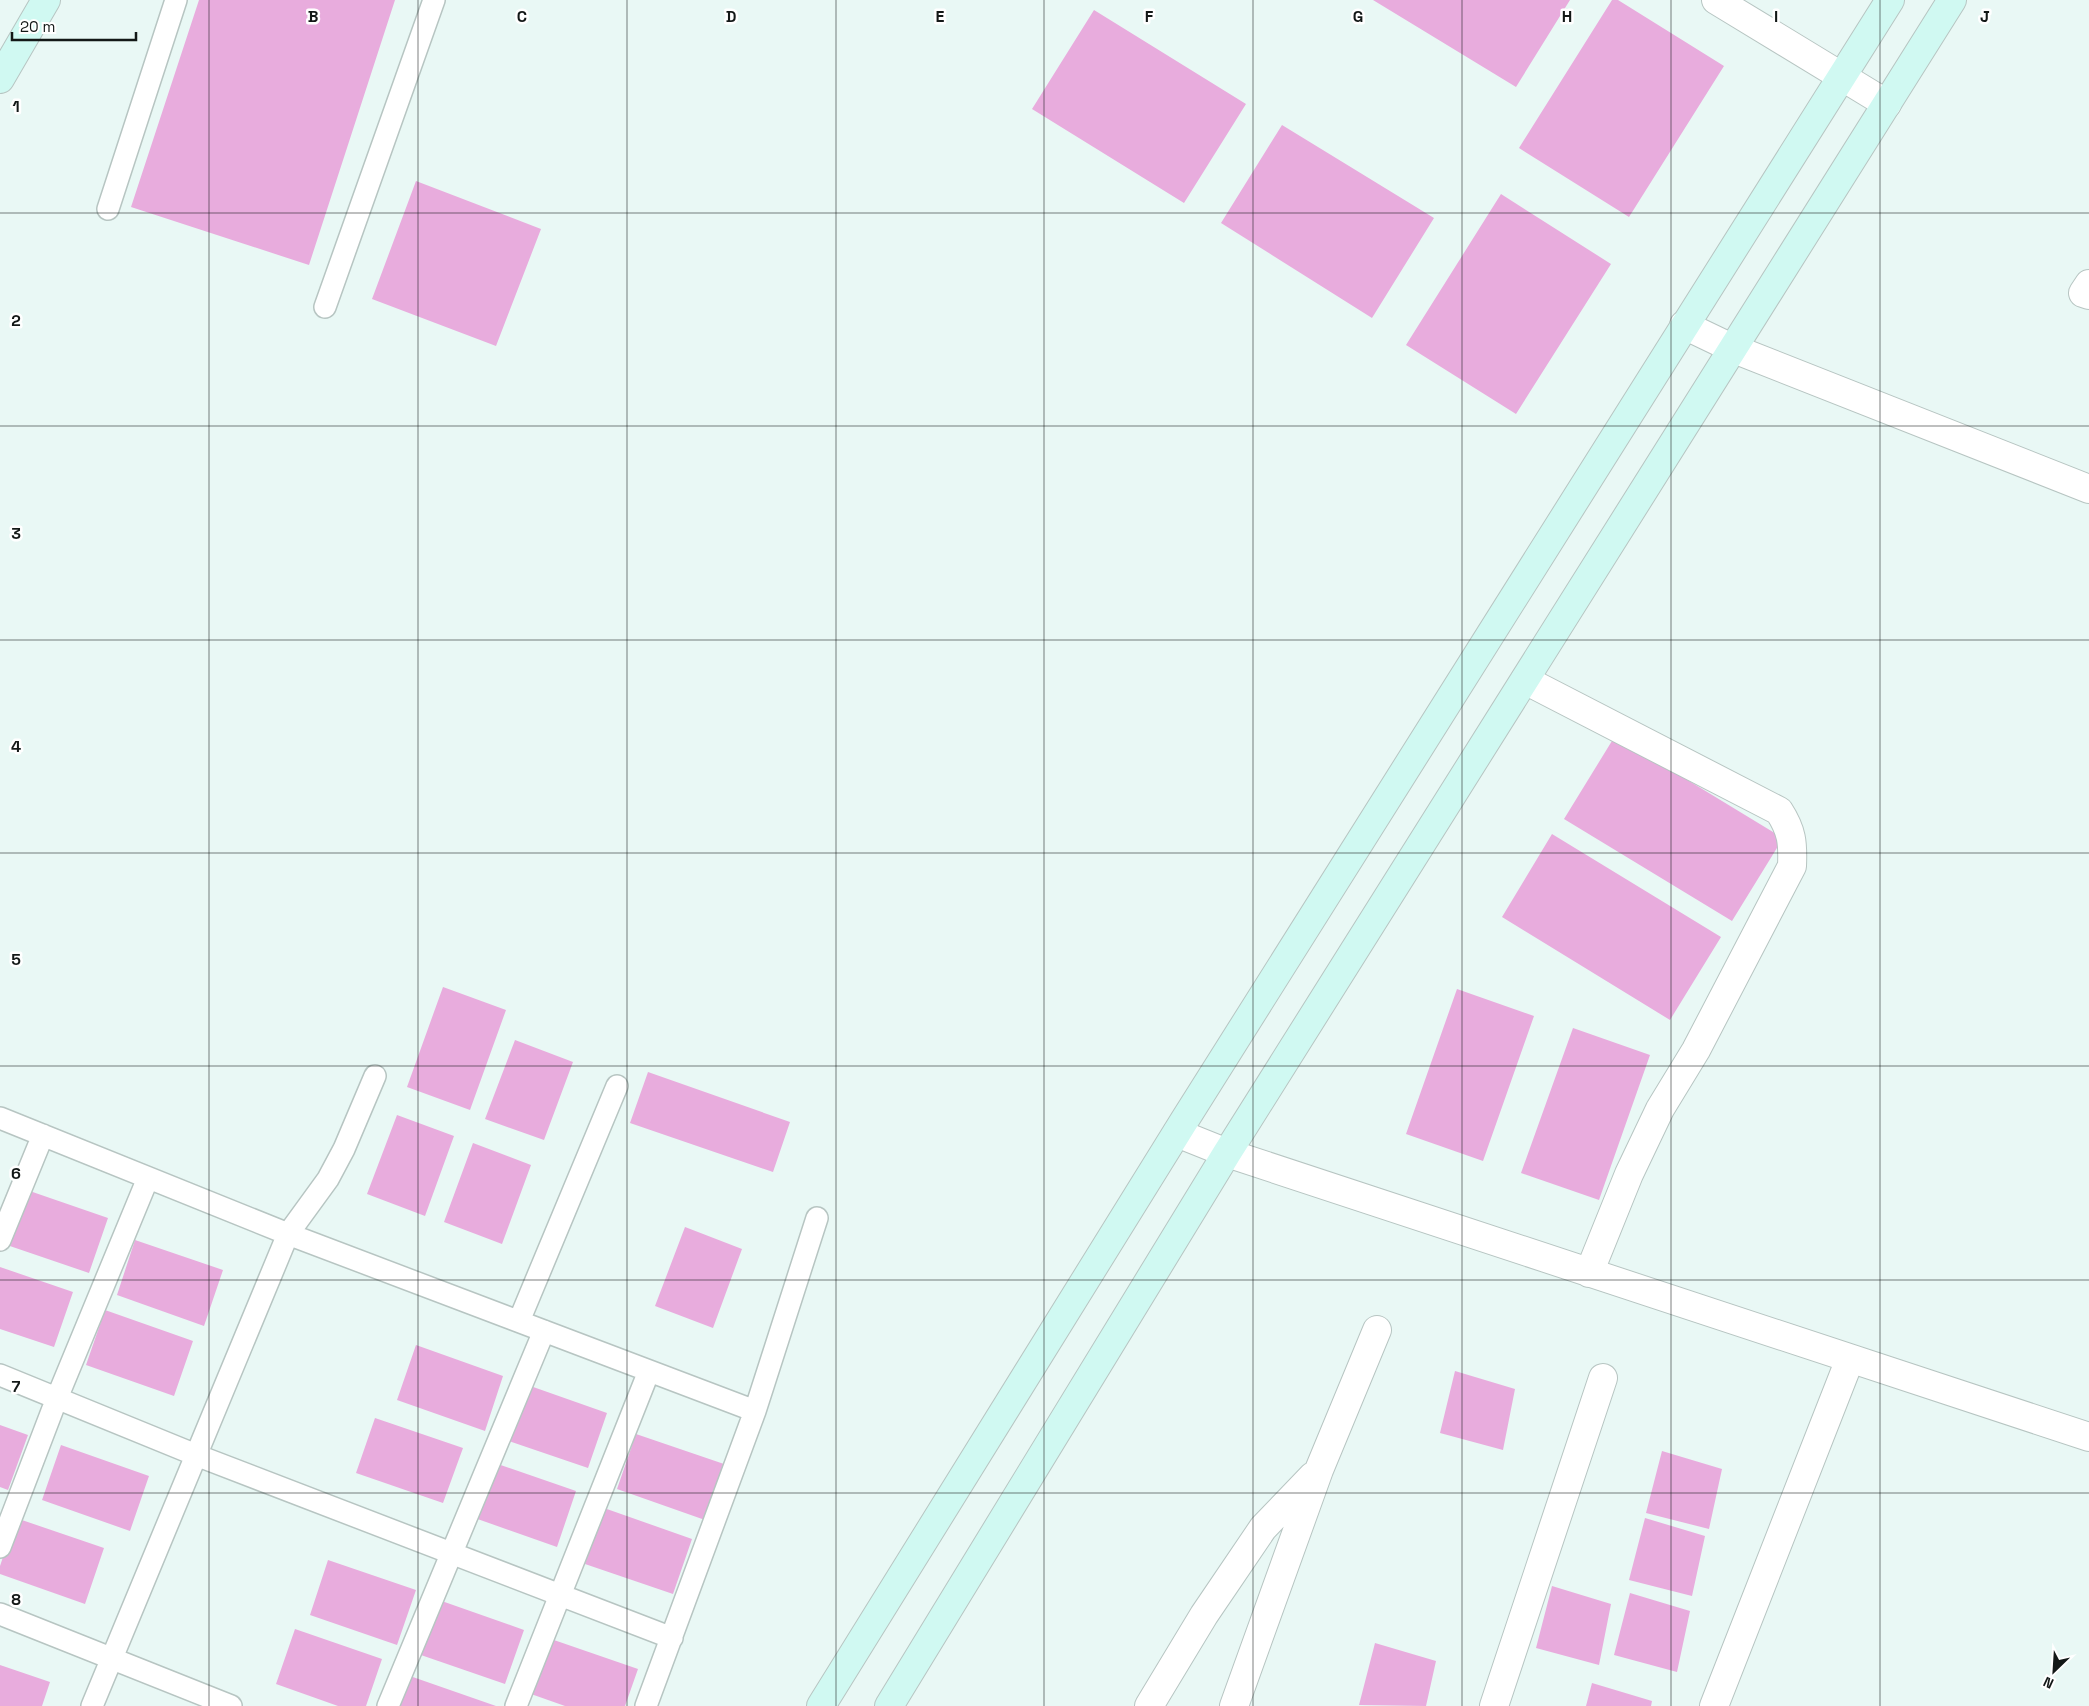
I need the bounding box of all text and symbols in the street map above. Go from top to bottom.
text: B [308,6,318,27]
text: C [517,6,527,27]
text: D [726,6,736,27]
text: E [936,6,945,27]
text: F [1145,6,1154,27]
text: G [1353,6,1363,27]
text: H [1562,6,1572,27]
text: I [1774,6,1778,27]
text: J [1980,6,1990,27]
scale bar [12,10,136,42]
text: 20 m [20,17,55,36]
text: 1 [12,96,20,117]
text: 2 [11,310,21,331]
text: 3 [11,523,21,544]
text: 4 [11,736,21,757]
text: 5 [11,949,21,970]
text: 6 [11,1163,21,1184]
text: 7 [12,1376,21,1397]
text: 8 [11,1589,21,1610]
north arrow [2029,1646,2079,1696]
text: N [2040,1673,2057,1693]

